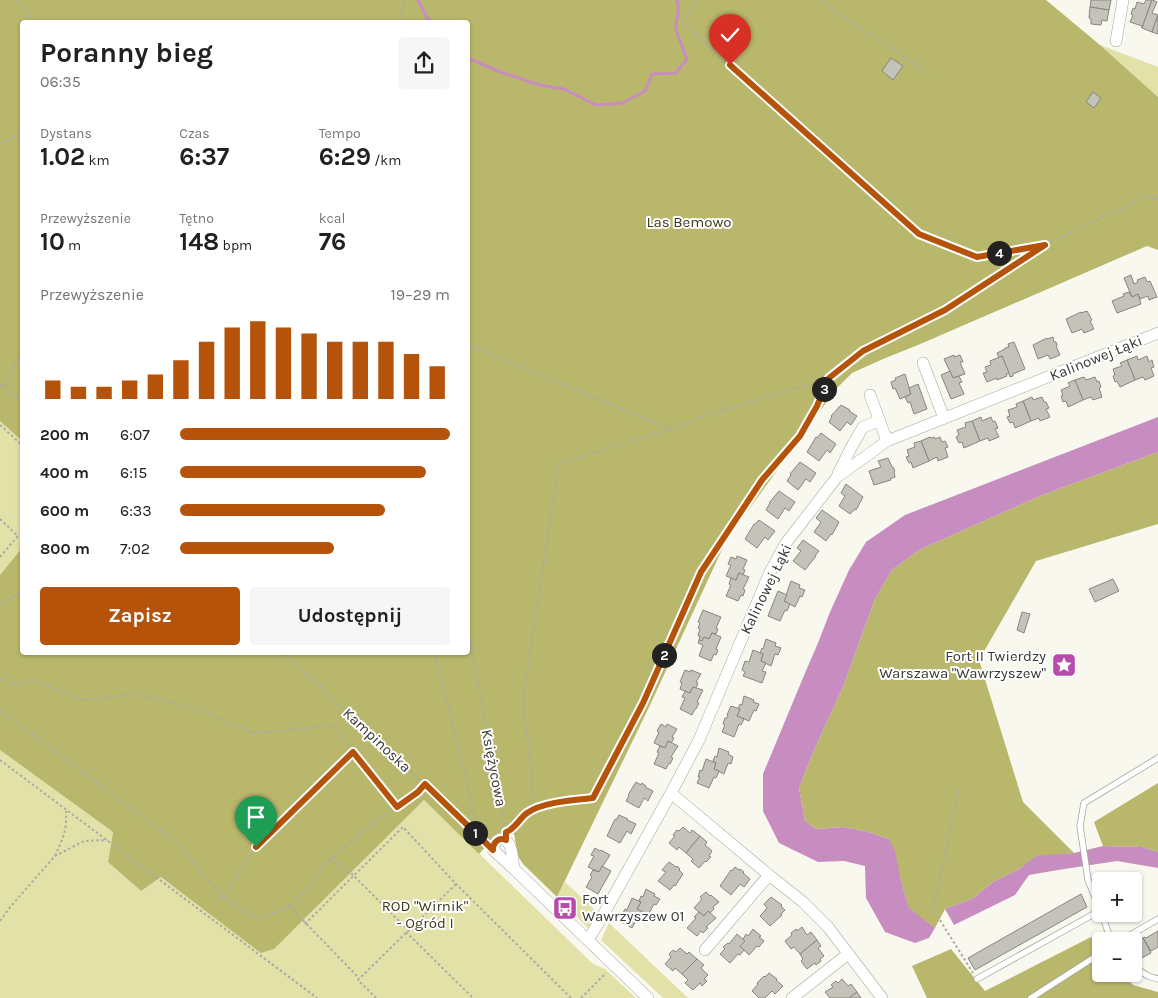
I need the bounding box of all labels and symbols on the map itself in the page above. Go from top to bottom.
pin [709,14,751,65]
park label: Las Bemowo [646,213,732,231]
pin: 4 [986,240,1012,266]
street label: Kalinowej Łąki [1047,331,1145,385]
pin: 3 [812,376,836,402]
street label: Kalinowej Łąki [736,541,796,637]
pin: 2 [652,642,676,668]
place label: Fort II Twierdzy Warszawa "Wawrzyszew" [879,647,1046,682]
place icon: Fort II Twierdzy Warszawa "Wawrzyszew" [1051,652,1077,678]
street label: Kampinoska [339,704,415,776]
street label: Księżycowa [478,728,510,808]
pin [235,796,277,847]
pin: 1 [462,820,488,846]
place label: Fort Wawrzyszew 01 [582,890,685,925]
bus stop icon: Fort Wawrzyszew 01 [552,895,578,921]
park label: ROD "Wirnik" - Ogród I [382,897,469,932]

